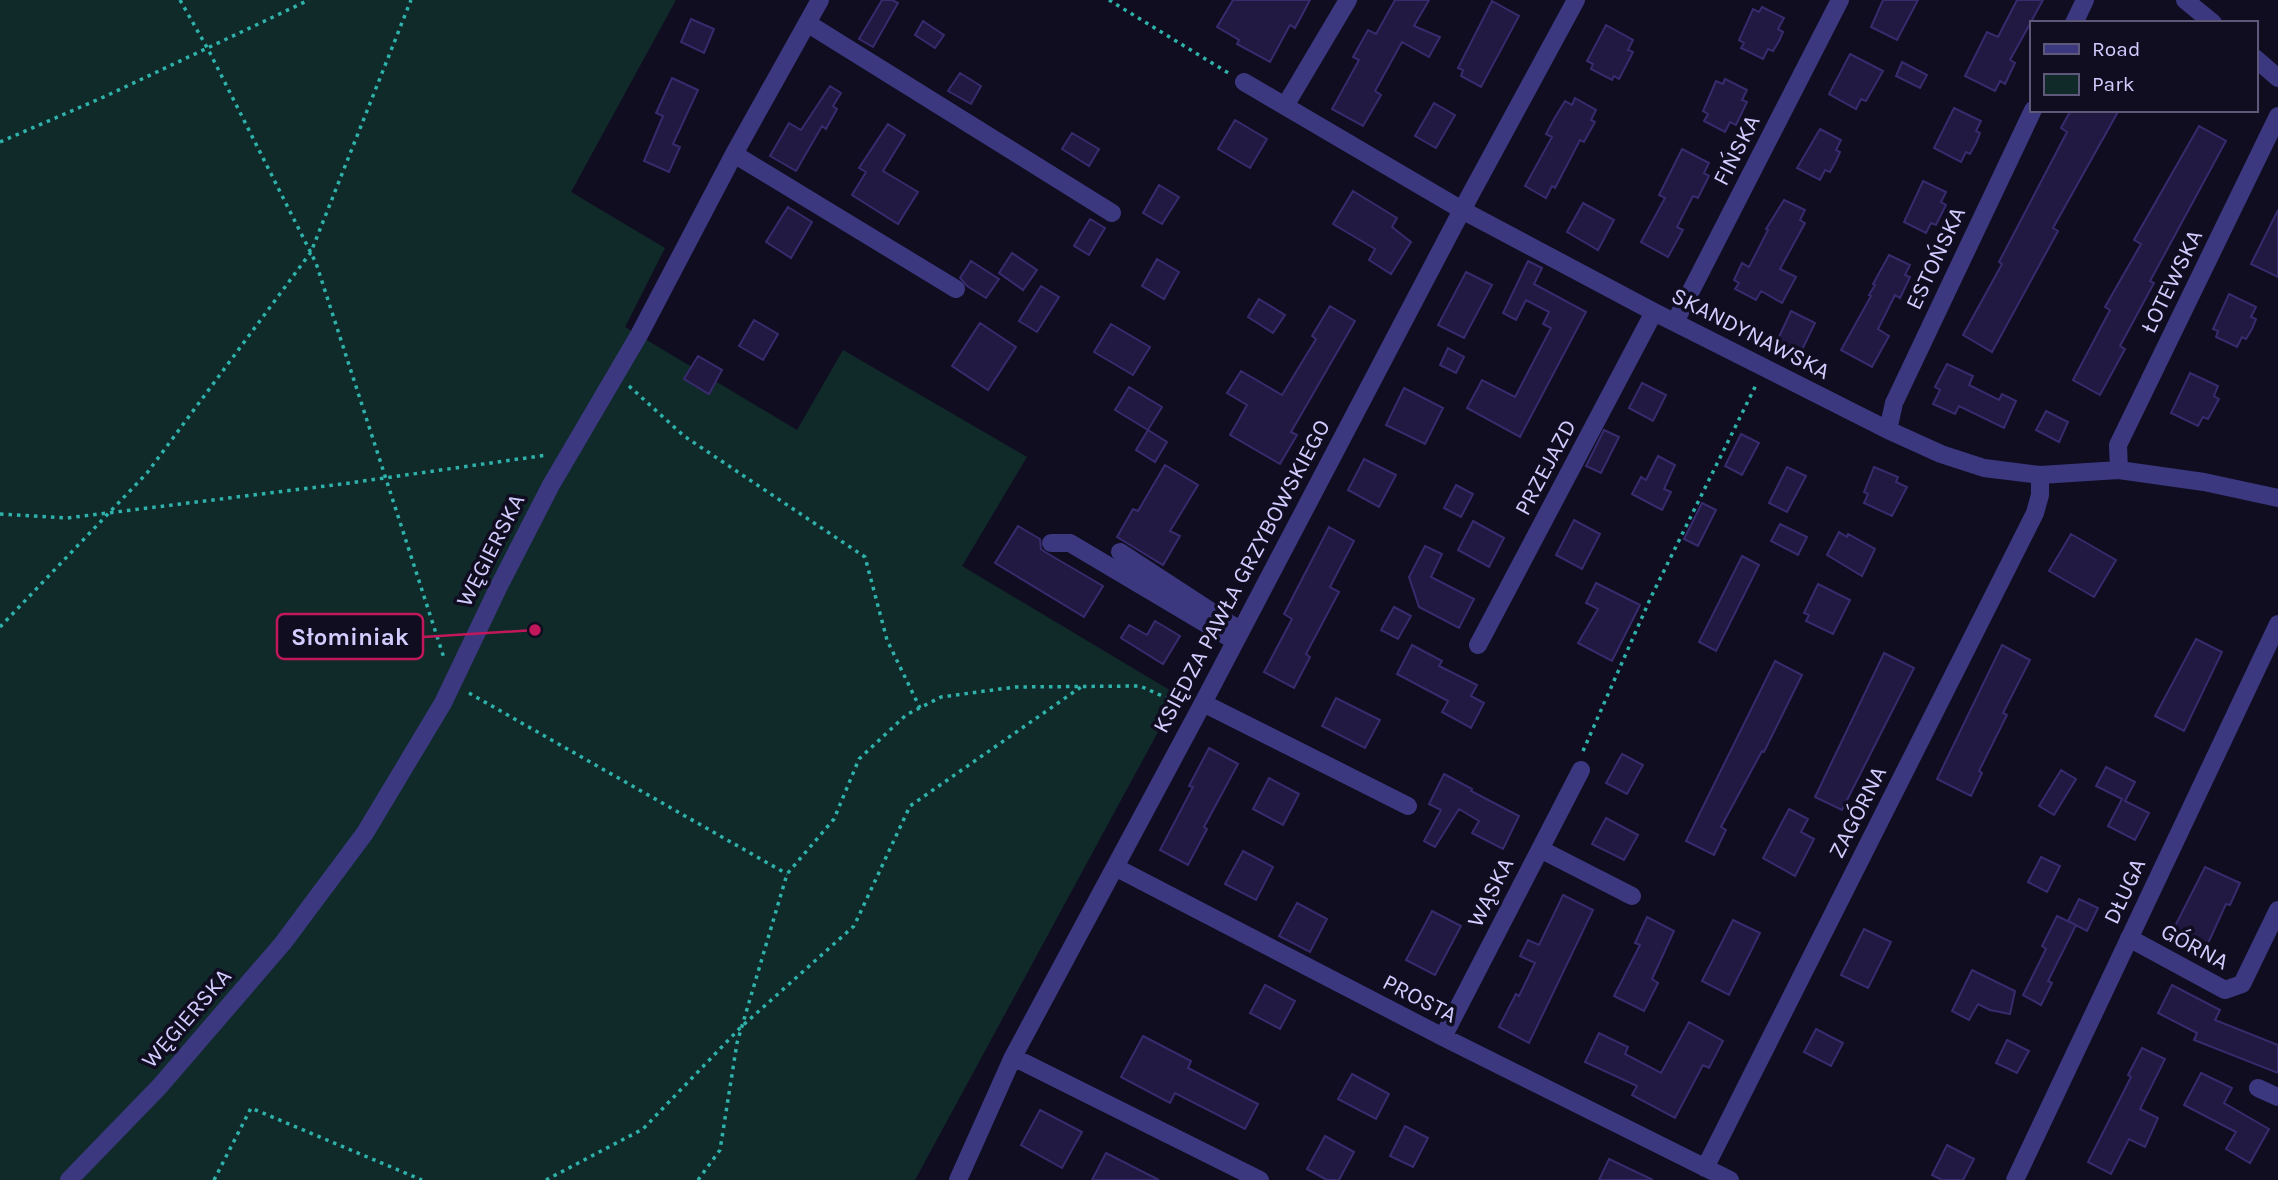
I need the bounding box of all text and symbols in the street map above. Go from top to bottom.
legend [2030,21,2257,112]
text: Road [2092,37,2140,61]
text: Park [2092,72,2135,96]
street label: FIŃSKA [1707,111,1766,190]
street label: ESTOŃSKA [1900,203,1971,314]
street label: ŁOTEWSKA [2135,225,2208,337]
street label: SKANDYNAWSKA [1667,282,1834,385]
street label: KSIĘDZA PAWŁA GRZYBOWSKIEGO [1147,415,1336,737]
street label: PRZEJAZD [1509,415,1582,520]
street label: WĘGIERSKA [451,489,530,611]
callout: Słominiak [277,614,423,659]
text: Słominiak [291,623,409,651]
street label: ZAGÓRNA [1823,762,1892,863]
street label: WĄSKA [1462,853,1519,931]
street label: DŁUGA [2098,854,2151,928]
street label: GÓRNA [2156,917,2233,975]
street label: WĘGIERSKA [136,963,237,1074]
street label: PROSTA [1378,968,1461,1028]

